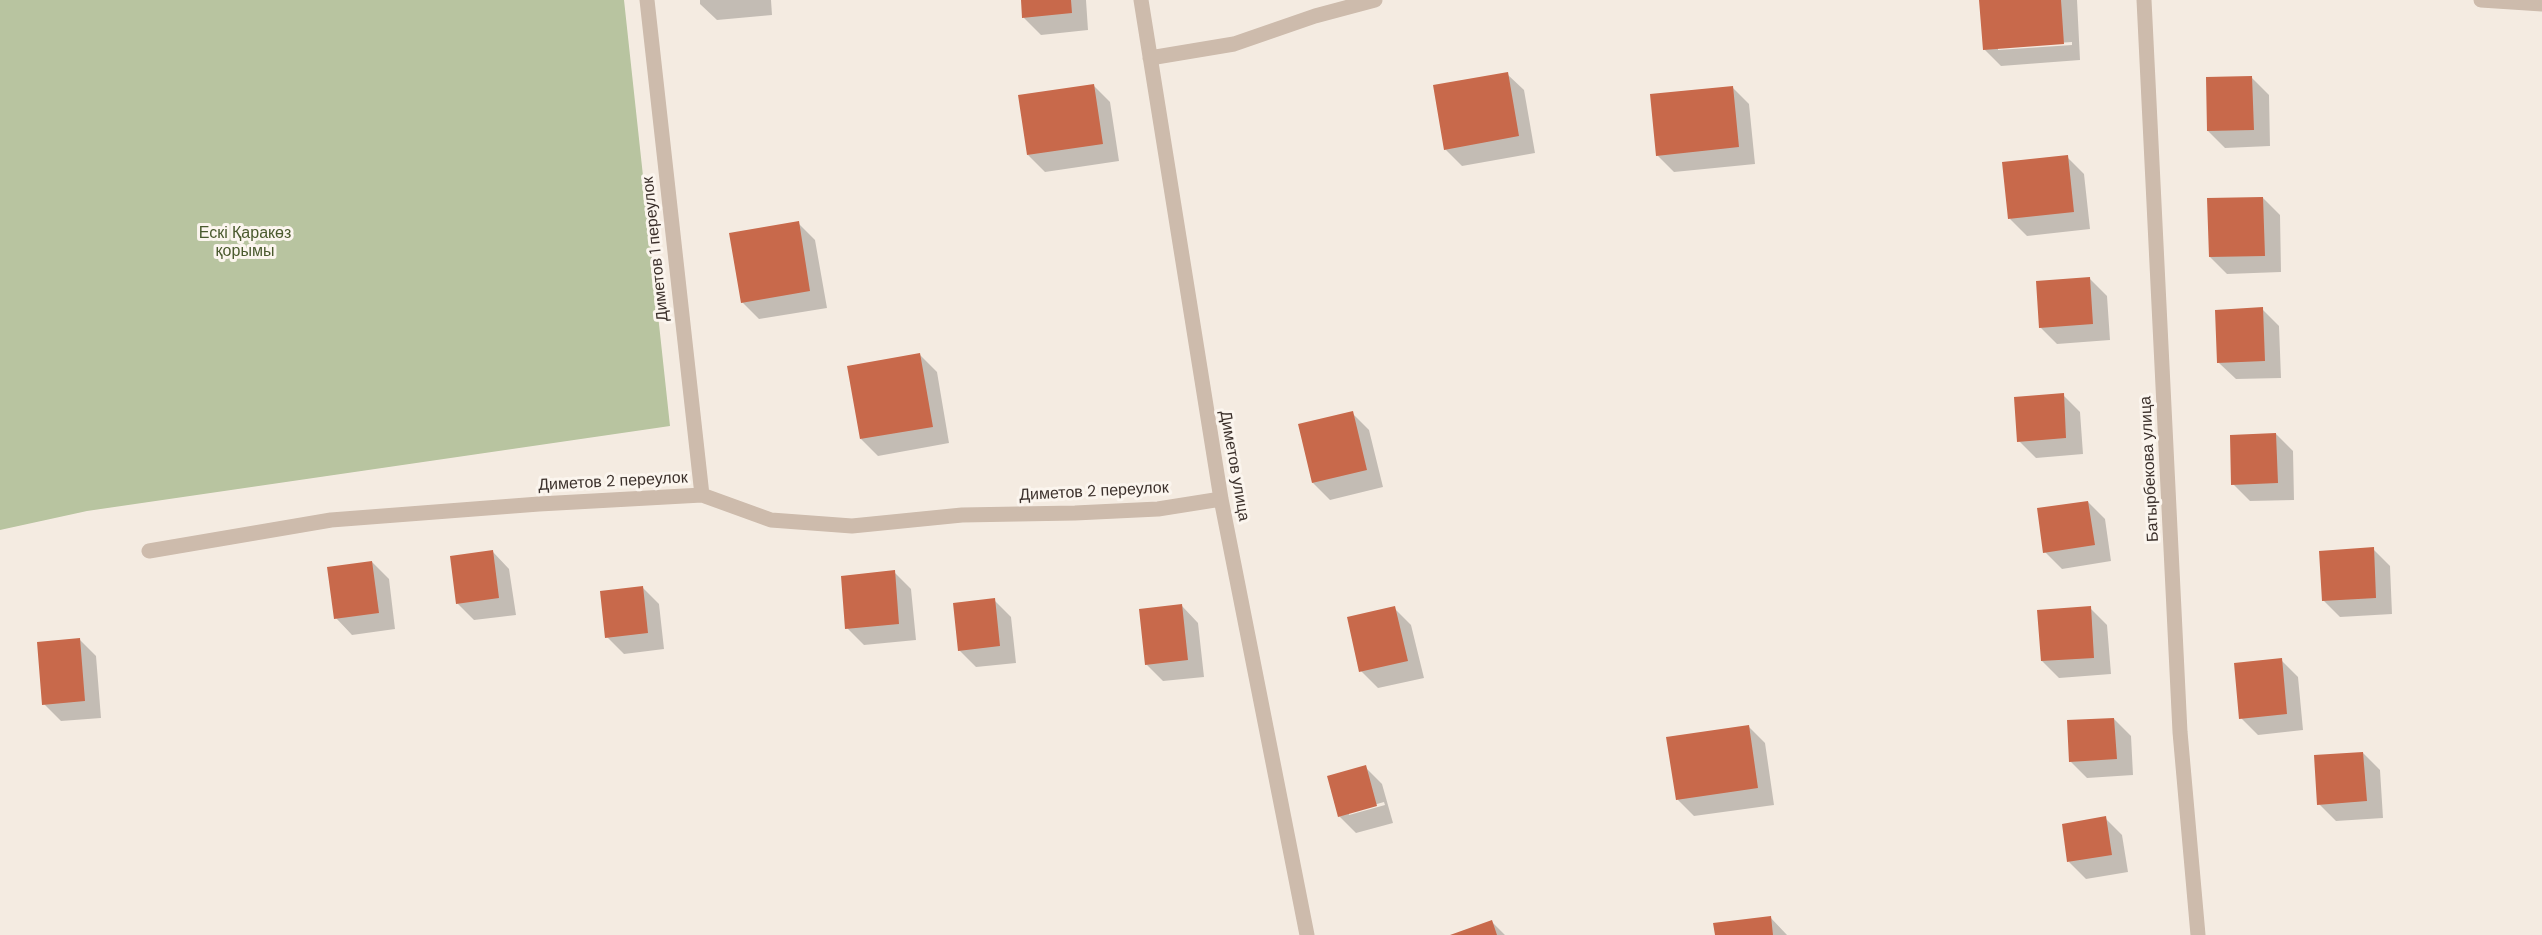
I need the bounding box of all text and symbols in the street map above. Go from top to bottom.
street label: Диметов 1 переулок [639,176,673,322]
park label: Ескі Қаракөз қорымы [199,224,291,262]
street label: Батырбекова улица [2137,396,2163,542]
street label: Диметов улица [1215,409,1253,523]
street label: Диметов 2 переулок [538,468,688,496]
street label: Диметов 2 переулок [1019,478,1169,506]

